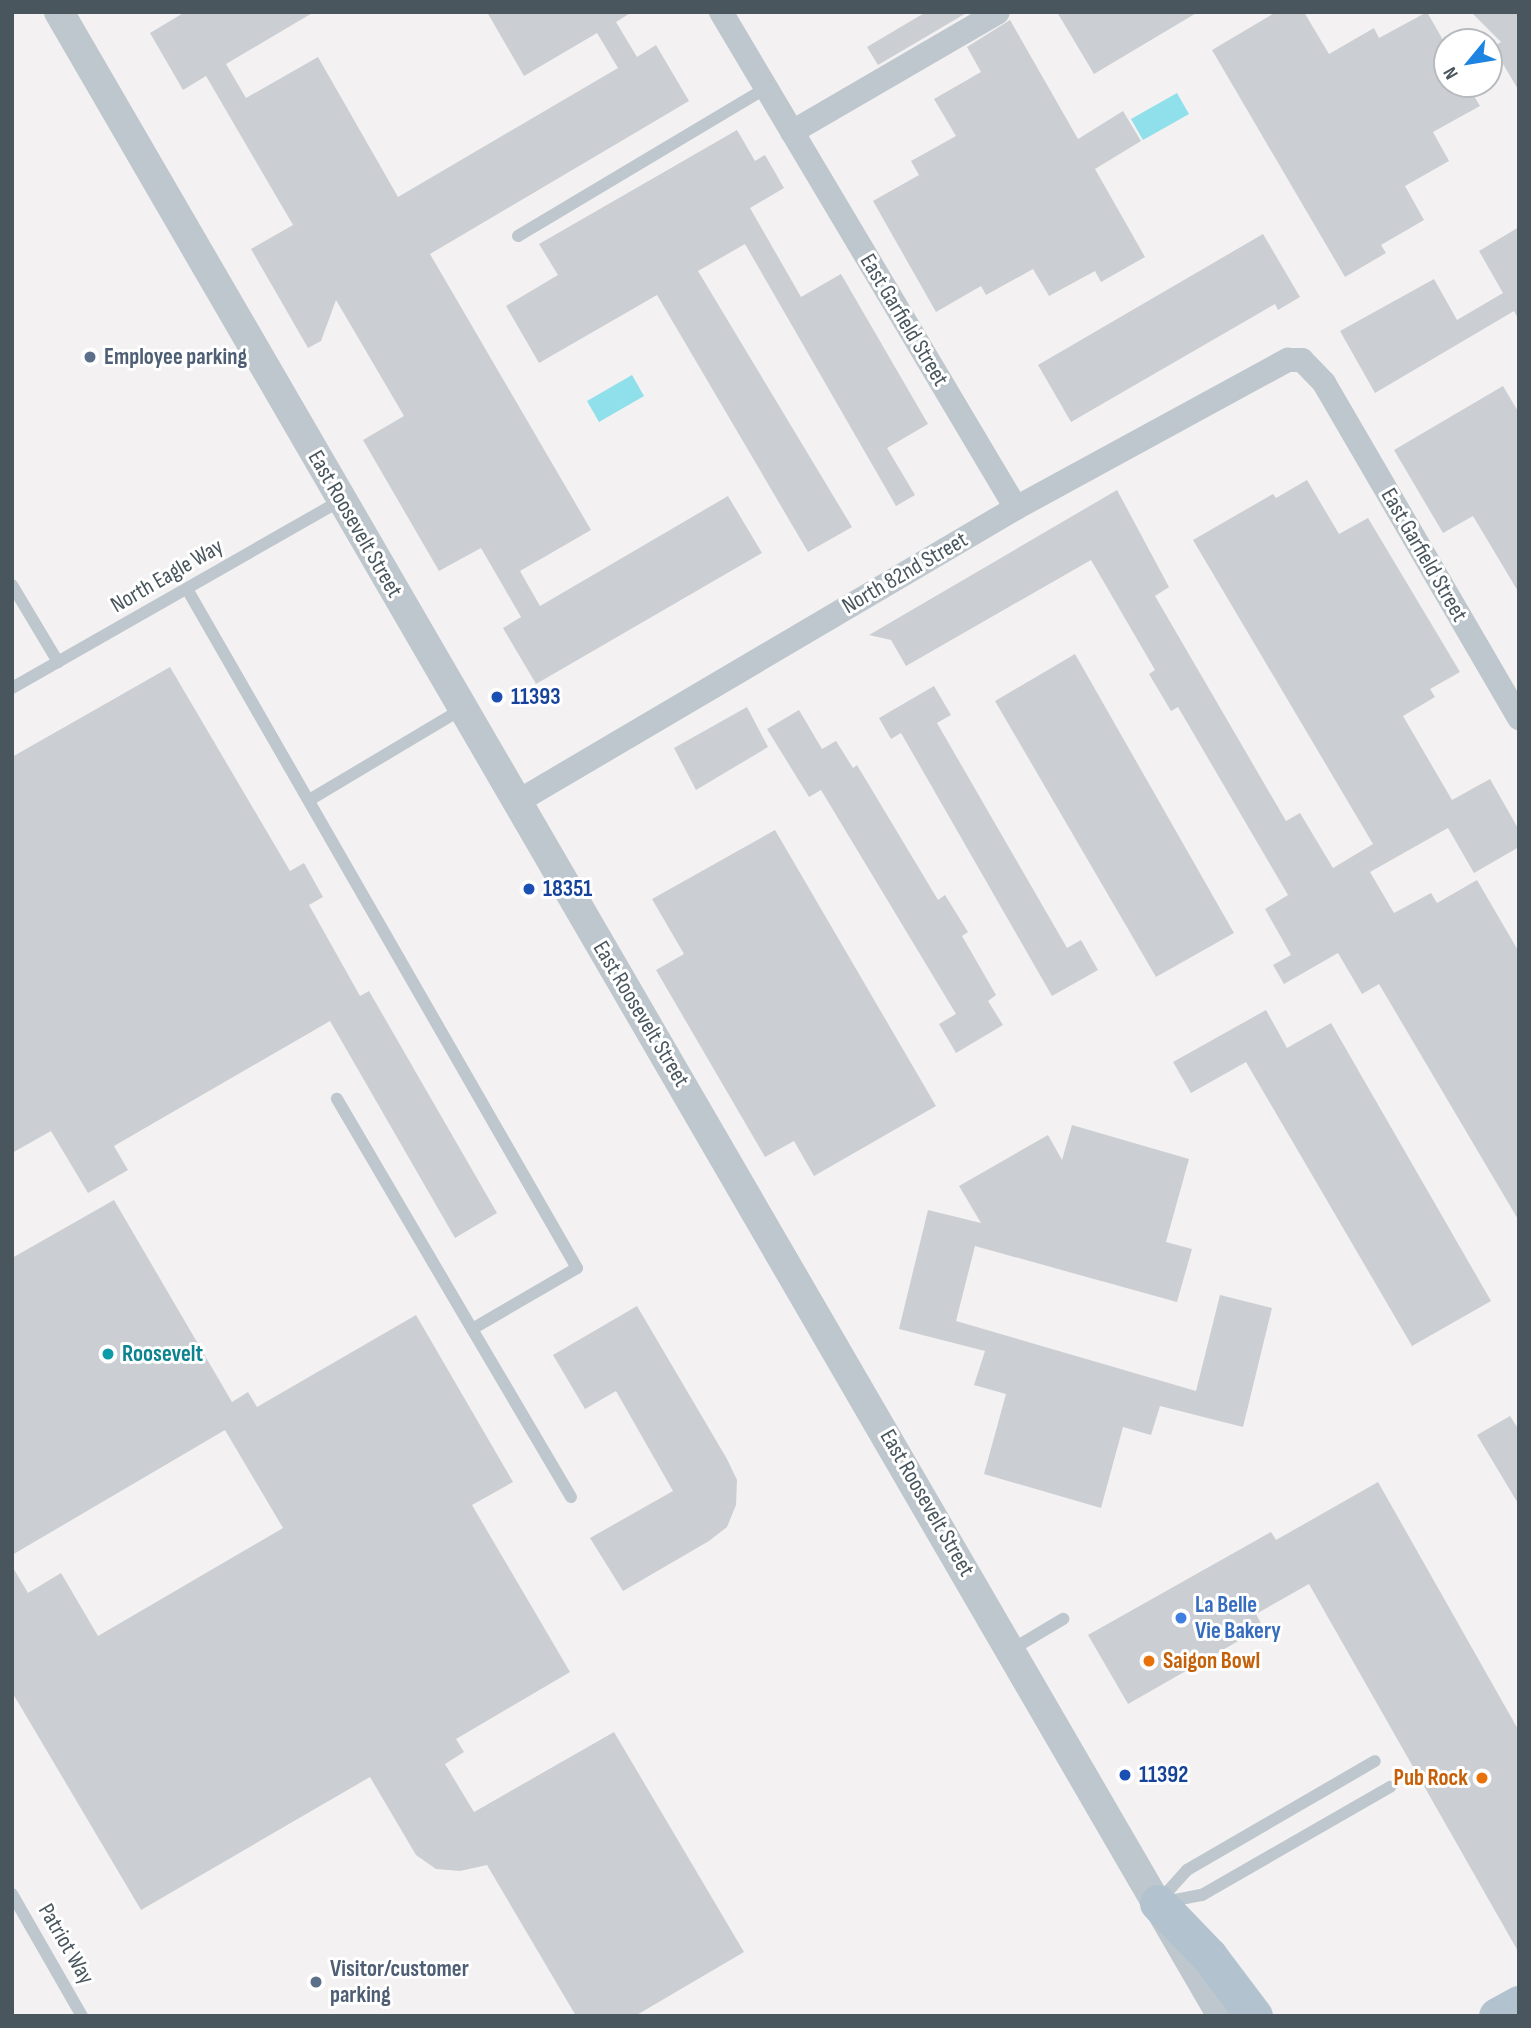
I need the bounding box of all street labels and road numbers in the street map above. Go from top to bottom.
street label: East Garfield Street [854,249,954,391]
street label: East Roosevelt Street [302,446,408,602]
street label: East Garfield Street [1375,483,1473,627]
street label: North 82nd Street [837,526,973,620]
street label: North Eagle Way [106,533,228,619]
street label: East Roosevelt Street [587,936,695,1092]
street label: East Roosevelt Street [874,1425,980,1581]
street label: Patriot Way [32,1899,100,1989]

